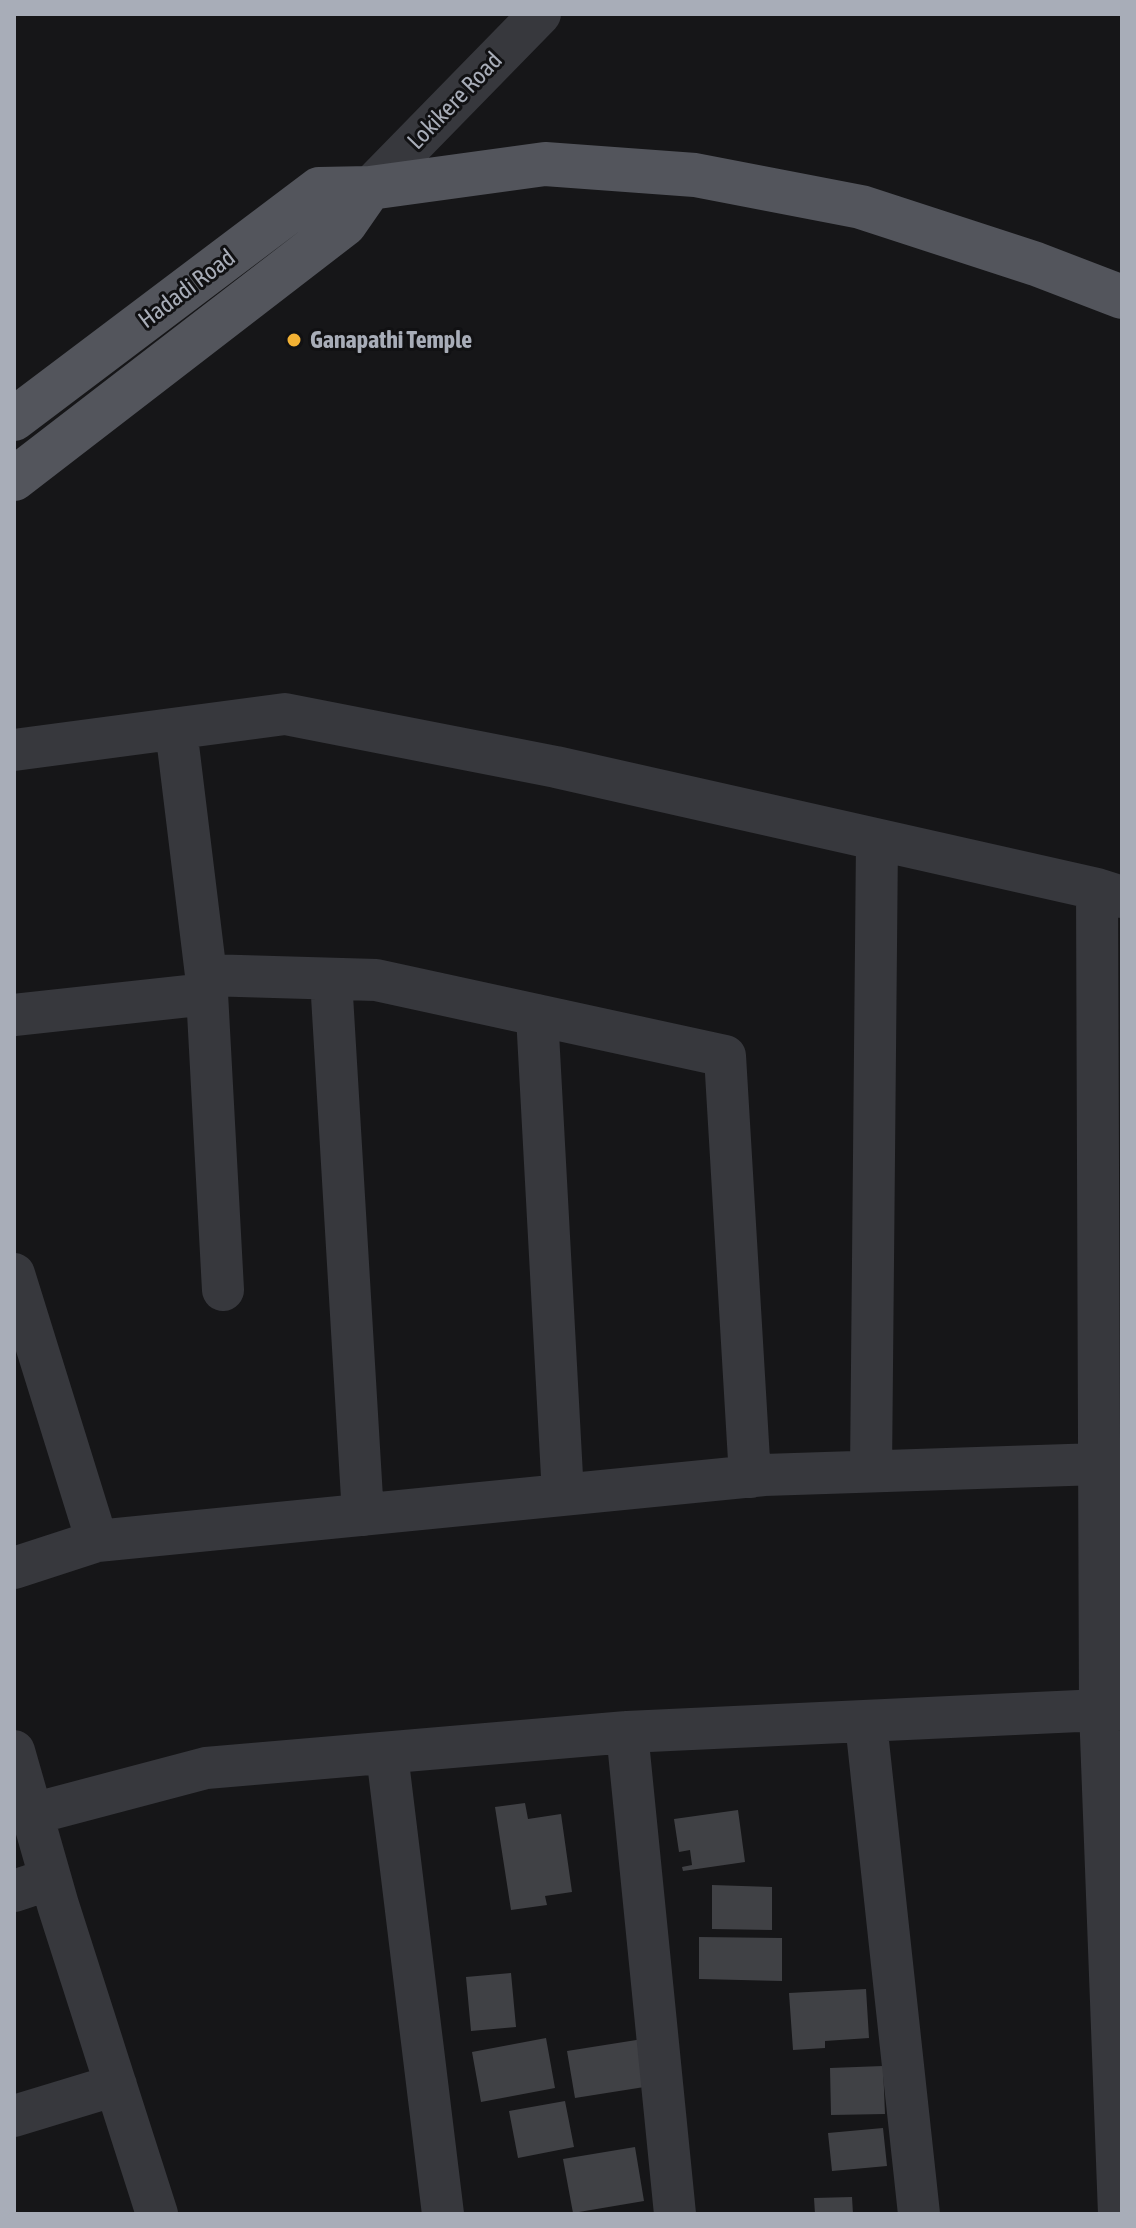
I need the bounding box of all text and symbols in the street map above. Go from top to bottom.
street label: Lokikere Road [402,46,508,156]
street label: Hadadi Road [133,243,241,335]
place label: Ganapathi Temple [310,326,472,354]
marker: Ganapathi Temple [285,331,303,349]

